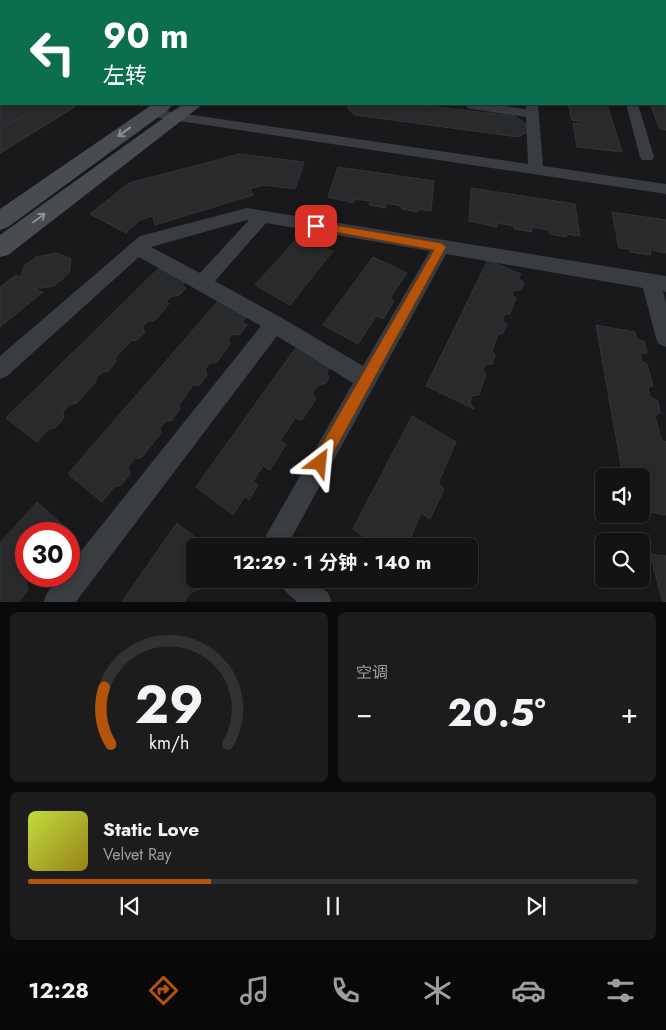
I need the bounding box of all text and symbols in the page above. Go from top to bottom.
text: 90 m [103,11,189,61]
icon: left [20,20,85,85]
text: 左转 [103,59,147,91]
one-way arrow [118,127,132,137]
pin [295,205,337,247]
icon: arrive [302,212,330,240]
one-way arrow [32,213,45,224]
position arrow [293,436,345,488]
map controls [595,468,650,588]
button: sound [595,468,650,523]
speed limit sign: 30 [15,522,80,587]
button: search [595,533,650,588]
text: 12:29 · 1 分钟 · 140 m [233,549,431,576]
text: 空调 [356,661,388,684]
text: 29 [135,667,203,743]
text: 20.5° [448,685,546,740]
text: − [356,693,373,734]
text: + [621,693,638,734]
text: km/h [149,730,189,756]
text: Static Love [103,816,199,843]
text: Velvet Ray [103,843,172,866]
icon: previous [116,892,144,920]
icon: pause [319,892,347,920]
icon: next [522,892,550,920]
icon: directions [146,973,181,1008]
icon: music [237,973,272,1008]
icon: phone [328,973,363,1008]
icon: climate [420,973,455,1008]
icon: car [511,973,546,1008]
icon: filters [603,973,638,1008]
text: 12:28 [28,974,89,1006]

